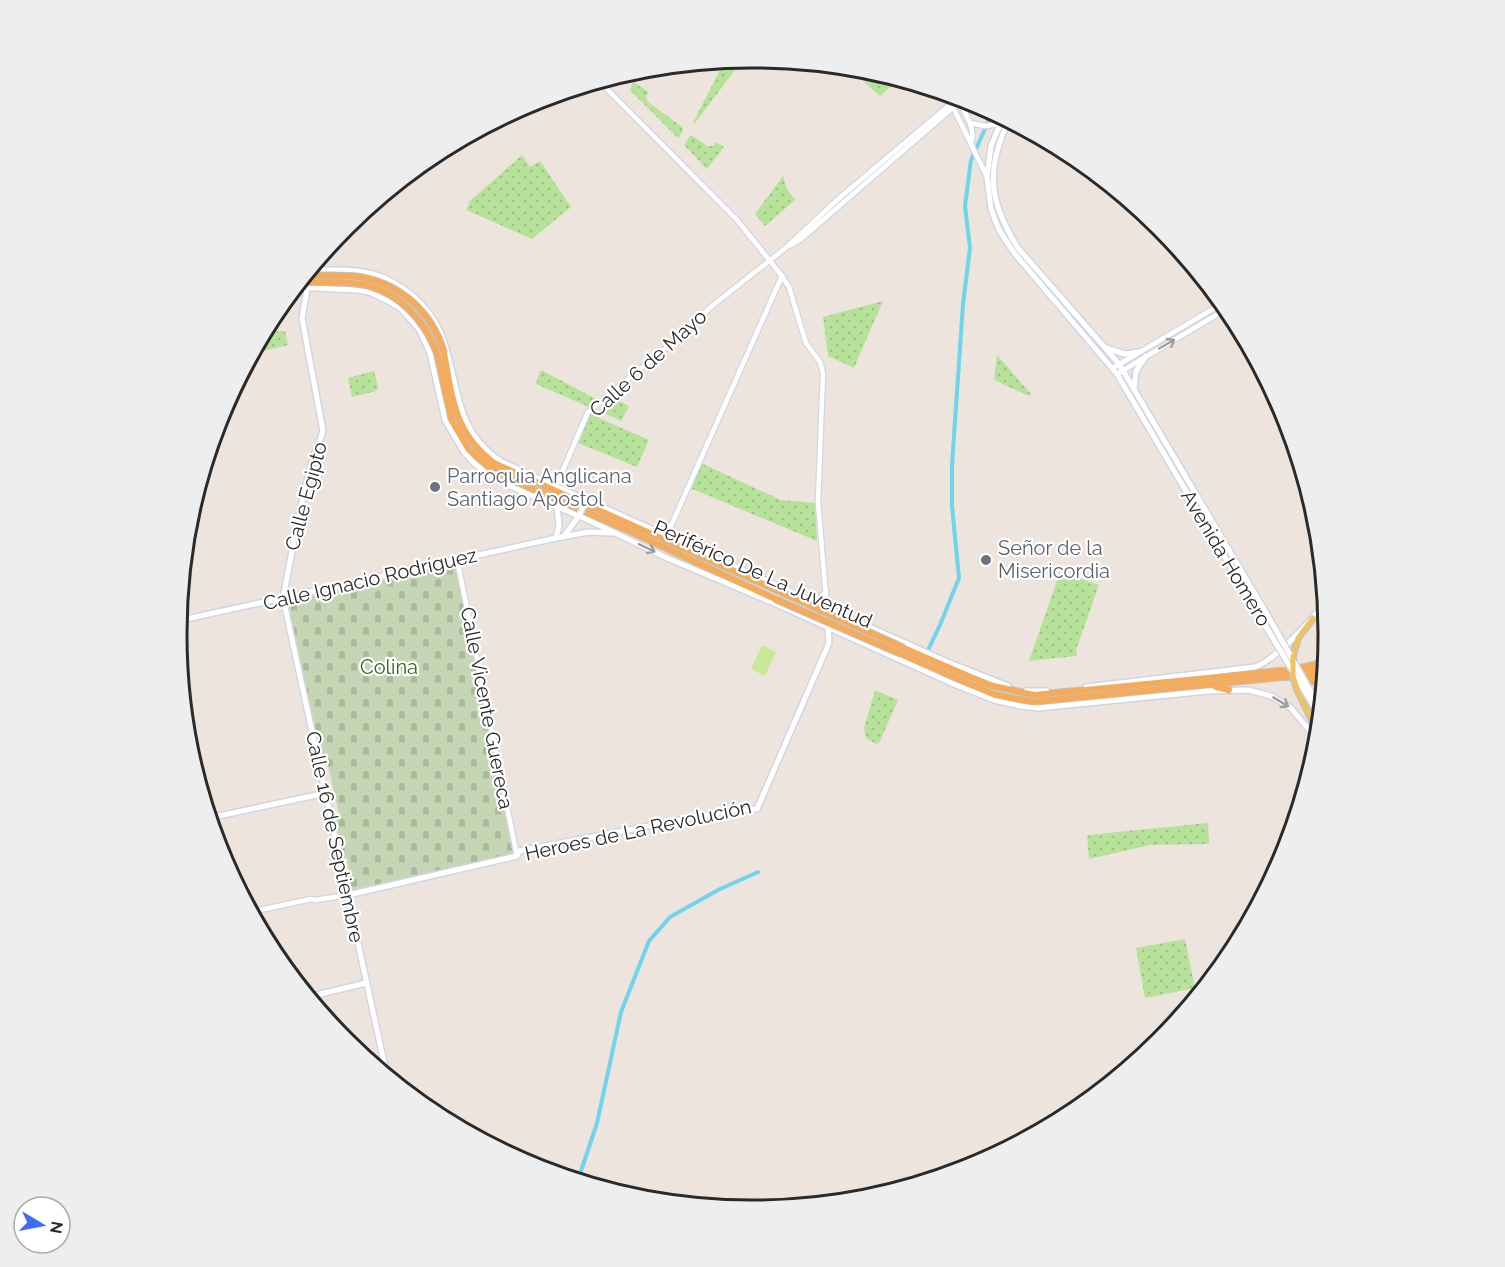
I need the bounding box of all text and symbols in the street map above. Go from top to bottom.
street label: Calle 6 de Mayo [585,304,712,422]
one-way arrow [1158,337,1175,349]
street label: Calle Egipto [280,439,332,553]
place label: Parroquia Anglicana Santiago Apostol [447,464,632,511]
marker: Parroquia Anglicana Santiago Apostol [428,480,442,494]
street label: Avenida Homero [1176,486,1276,631]
street label: Periférico De La Juventud [650,515,876,633]
place label: Señor de la Misericordia [998,536,1110,583]
street label: Calle Ignacio Rodríguez [261,543,479,615]
one-way arrow [637,543,655,554]
marker: Señor de la Misericordia [979,553,993,567]
street label: Calle Vicente Guereca [456,605,518,811]
park label: Colina [360,655,418,679]
one-way arrow [1272,697,1289,709]
street label: Calle 16 de Septiembre [301,729,369,945]
street label: Heroes de La Revolución [523,794,753,866]
north arrow [12,1195,72,1255]
text: N [46,1220,67,1235]

